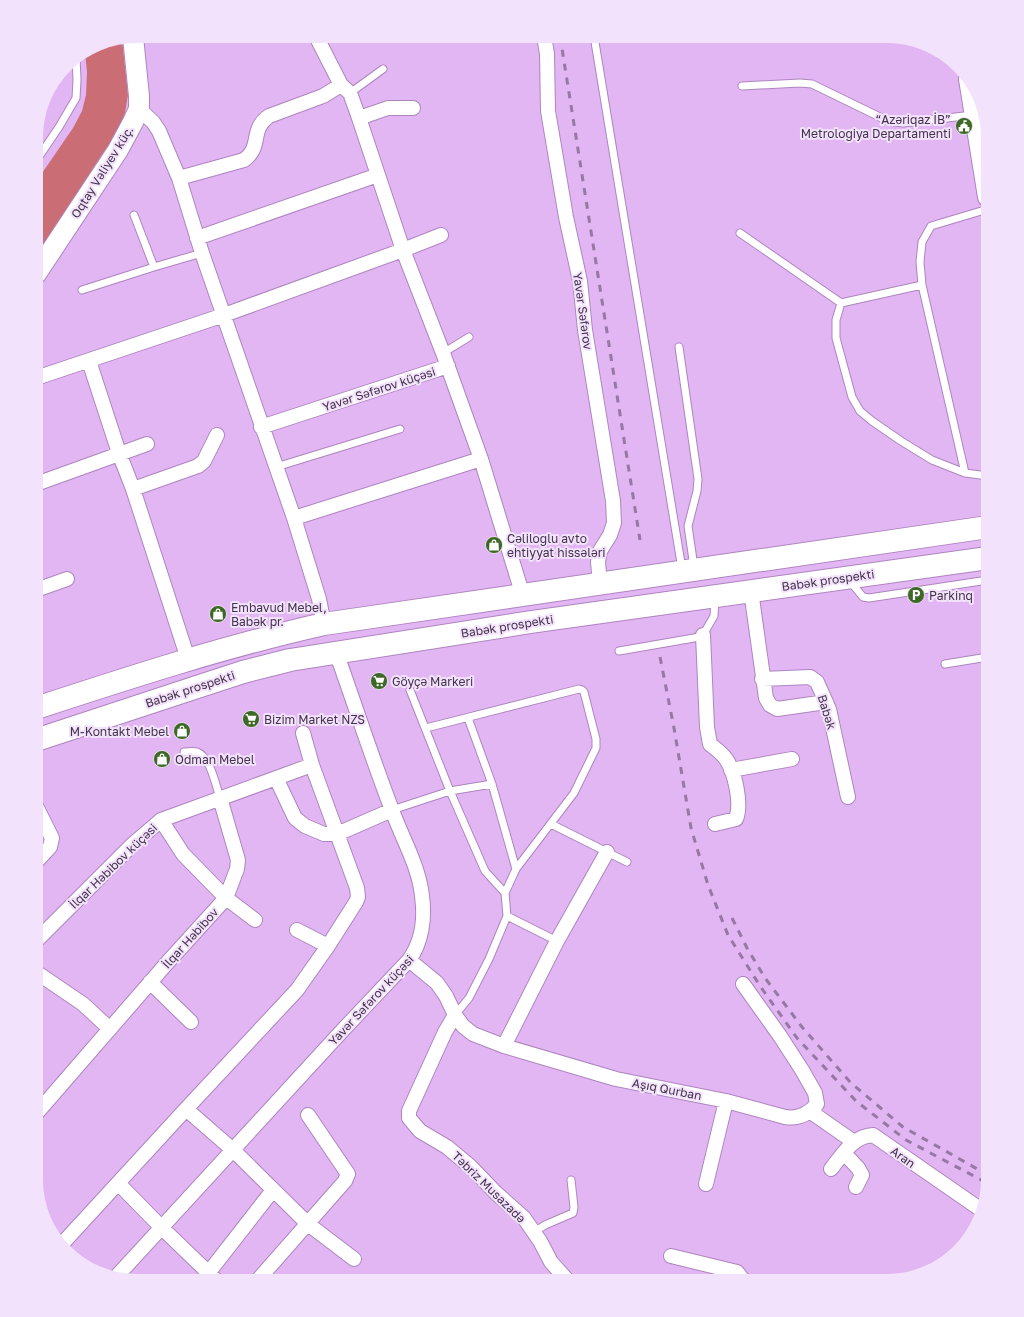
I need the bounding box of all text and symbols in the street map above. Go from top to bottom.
place label: “Azəriqaz İB” Metrologiya Departamenti [801,112,951,141]
public building icon: “Azəriqaz İB” Metrologiya Departamenti [954,116,974,136]
street label: Oqtay Vəliyev küç. [68,123,136,221]
street label: Yavər Səfərov [570,271,596,351]
street label: Yavər Səfərov küçəsi [321,364,437,414]
place label: Cəliloğlu avto ehtiyyat hissələri [507,531,606,560]
shop icon: Cəliloğlu avto ehtiyyat hissələri [484,535,504,555]
street label: Babək prospekti [781,566,875,594]
parking icon: Parkinq [906,585,926,605]
place label: Parkinq [929,588,973,603]
place label: Embavud Mebel, Babək pr. [231,600,327,629]
shop icon: Embavud Mebel, Babək pr. [208,604,228,624]
street label: Babək prospekti [460,611,554,641]
street label: Babək prospekti [143,667,237,711]
supermarket icon: Göyçə Markeri [369,671,389,691]
place label: Göyçə Markeri [392,674,473,689]
street label: Babək [815,693,839,731]
supermarket icon: Bizim Market NZS [241,709,261,729]
place label: Bizim Market NZS [264,712,365,727]
shop icon: M-Kontakt Mebel [172,721,192,741]
place label: M-Kontakt Mebel [70,724,169,739]
shop icon: Odman Mebel [152,749,172,769]
place label: Odman Mebel [175,752,255,767]
street label: İlqar Həbibov küçəsi [66,820,160,912]
street label: İlqar Həbibov [159,904,221,972]
street label: Yavər Səfərov küçəsi [325,952,417,1048]
street label: Aşıq Qurban [631,1075,703,1103]
street label: Aran [888,1143,918,1171]
street label: Təbriz Musazadə [449,1148,529,1226]

